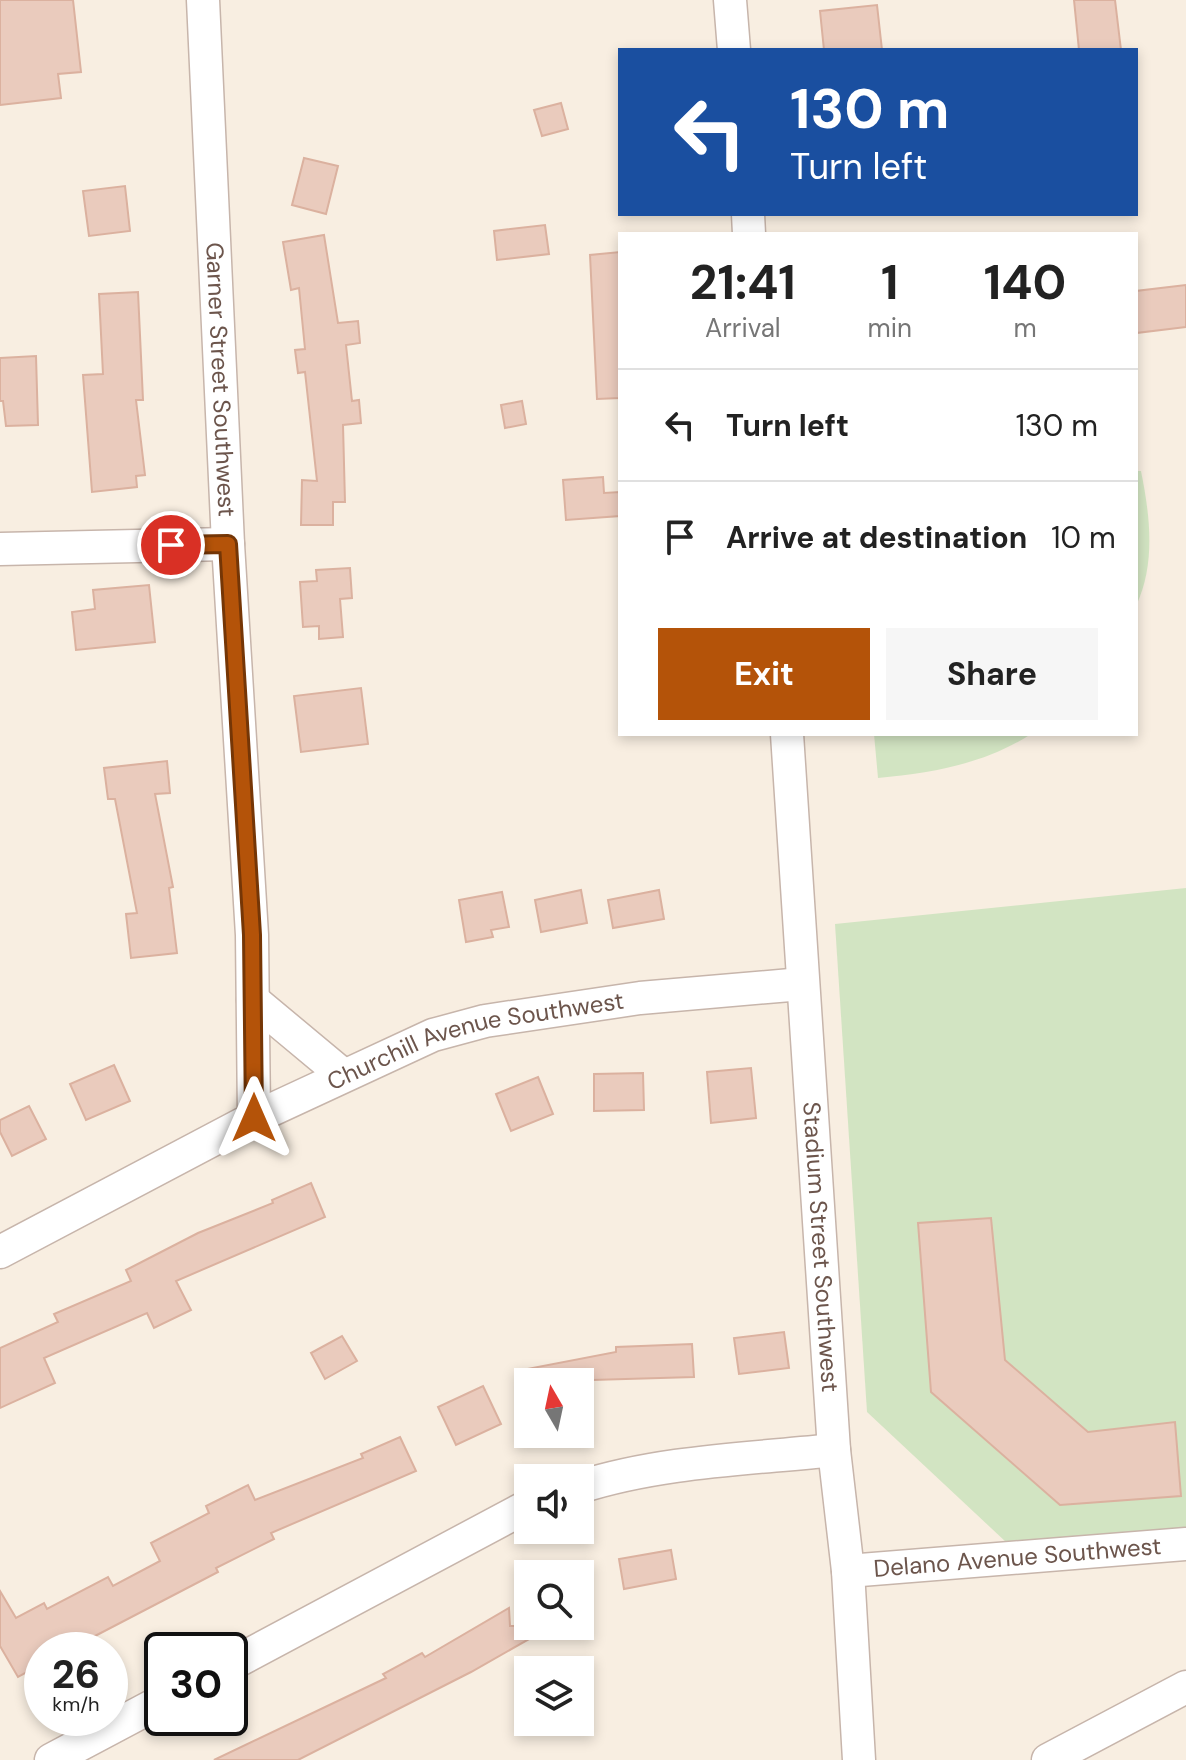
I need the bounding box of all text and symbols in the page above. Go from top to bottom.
text: 130 m [790,72,949,145]
icon: left [658,80,762,184]
text: Turn left [790,143,927,190]
street label: Garner Street Southwest [199,242,243,518]
text: 21:41 [690,251,796,314]
text: 1 [881,251,899,314]
text: 140 [984,251,1066,314]
text: Arrival [705,311,781,345]
text: min [868,311,912,345]
text: m [1013,311,1037,345]
icon: left [658,403,702,447]
text: Turn left [726,406,849,445]
text: 130 m [1016,406,1098,445]
pin [137,511,205,579]
icon: arrive [658,515,702,559]
text: Arrive at destination [726,518,1027,557]
text: 10 m [1051,518,1116,557]
icon: arrive [149,523,193,567]
button: Exit [658,628,870,720]
button: Share [886,628,1098,720]
street label: Churchill Avenue Southwest [322,985,626,1097]
position arrow [212,1076,296,1160]
street label: Stadium Street Southwest [796,1101,846,1393]
north arrow [514,1368,594,1448]
map controls [514,1368,594,1736]
button: sound [514,1464,594,1544]
street label: Delano Avenue Southwest [872,1530,1162,1584]
button: search [514,1560,594,1640]
speed limit sign: 30 [144,1632,248,1736]
text: 26 [52,1648,100,1700]
button: layers [514,1656,594,1736]
text: km/h [52,1691,100,1717]

